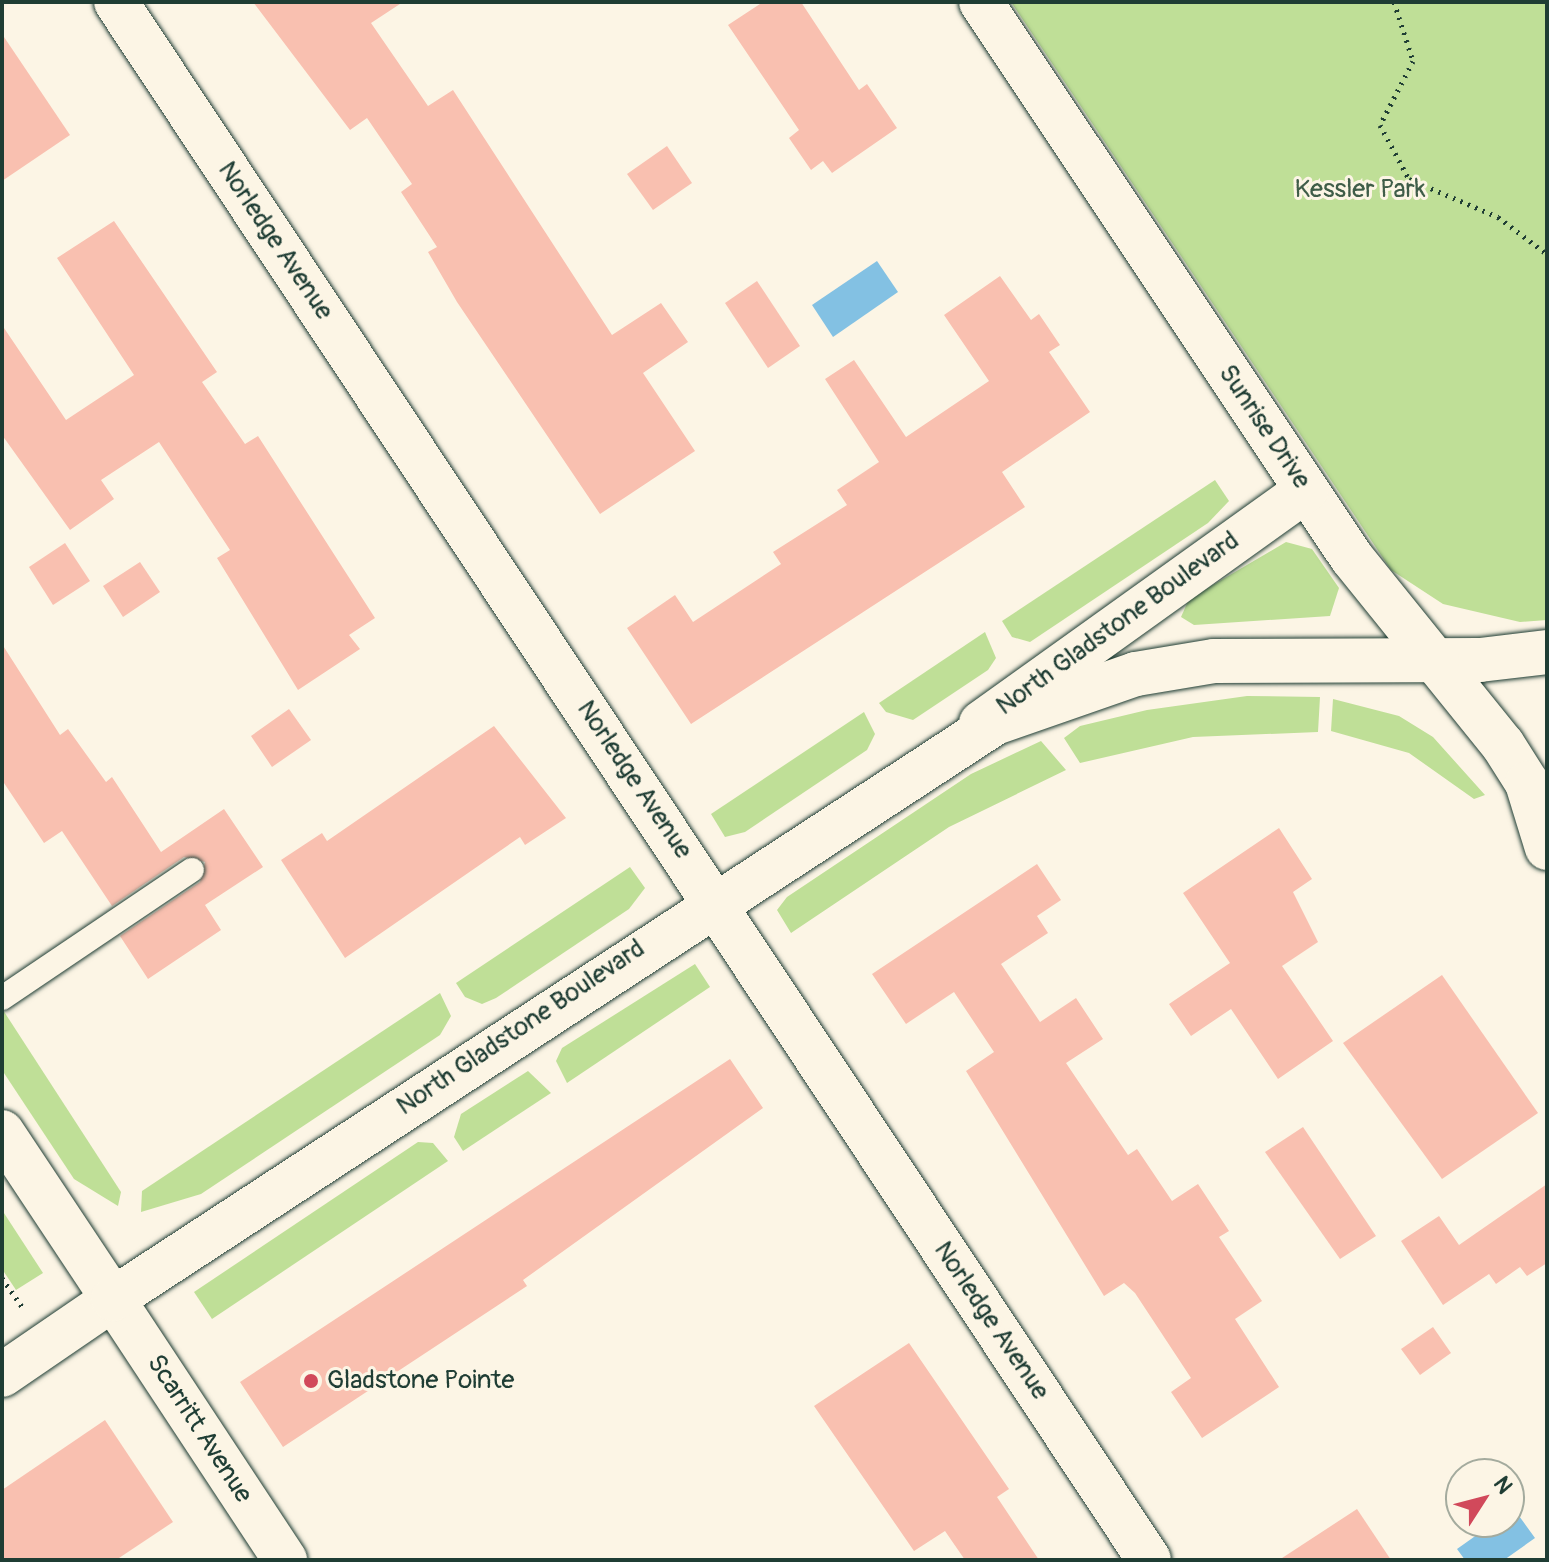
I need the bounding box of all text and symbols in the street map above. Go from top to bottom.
street label: Norledge Avenue [211,156,339,326]
park label: Kessler Park [1294,174,1426,206]
street label: Sunrise Drive [1211,359,1317,495]
street label: North Gladstone Boulevard [991,526,1245,722]
street label: Norledge Avenue [570,695,698,865]
street label: North Gladstone Boulevard [391,933,651,1123]
street label: Norledge Avenue [927,1236,1055,1406]
street label: Scarritt Avenue [140,1349,258,1509]
place label: Gladstone Pointe [327,1365,514,1397]
marker: Gladstone Pointe [302,1372,320,1390]
north arrow [1445,1458,1525,1538]
text: N [1487,1471,1518,1499]

